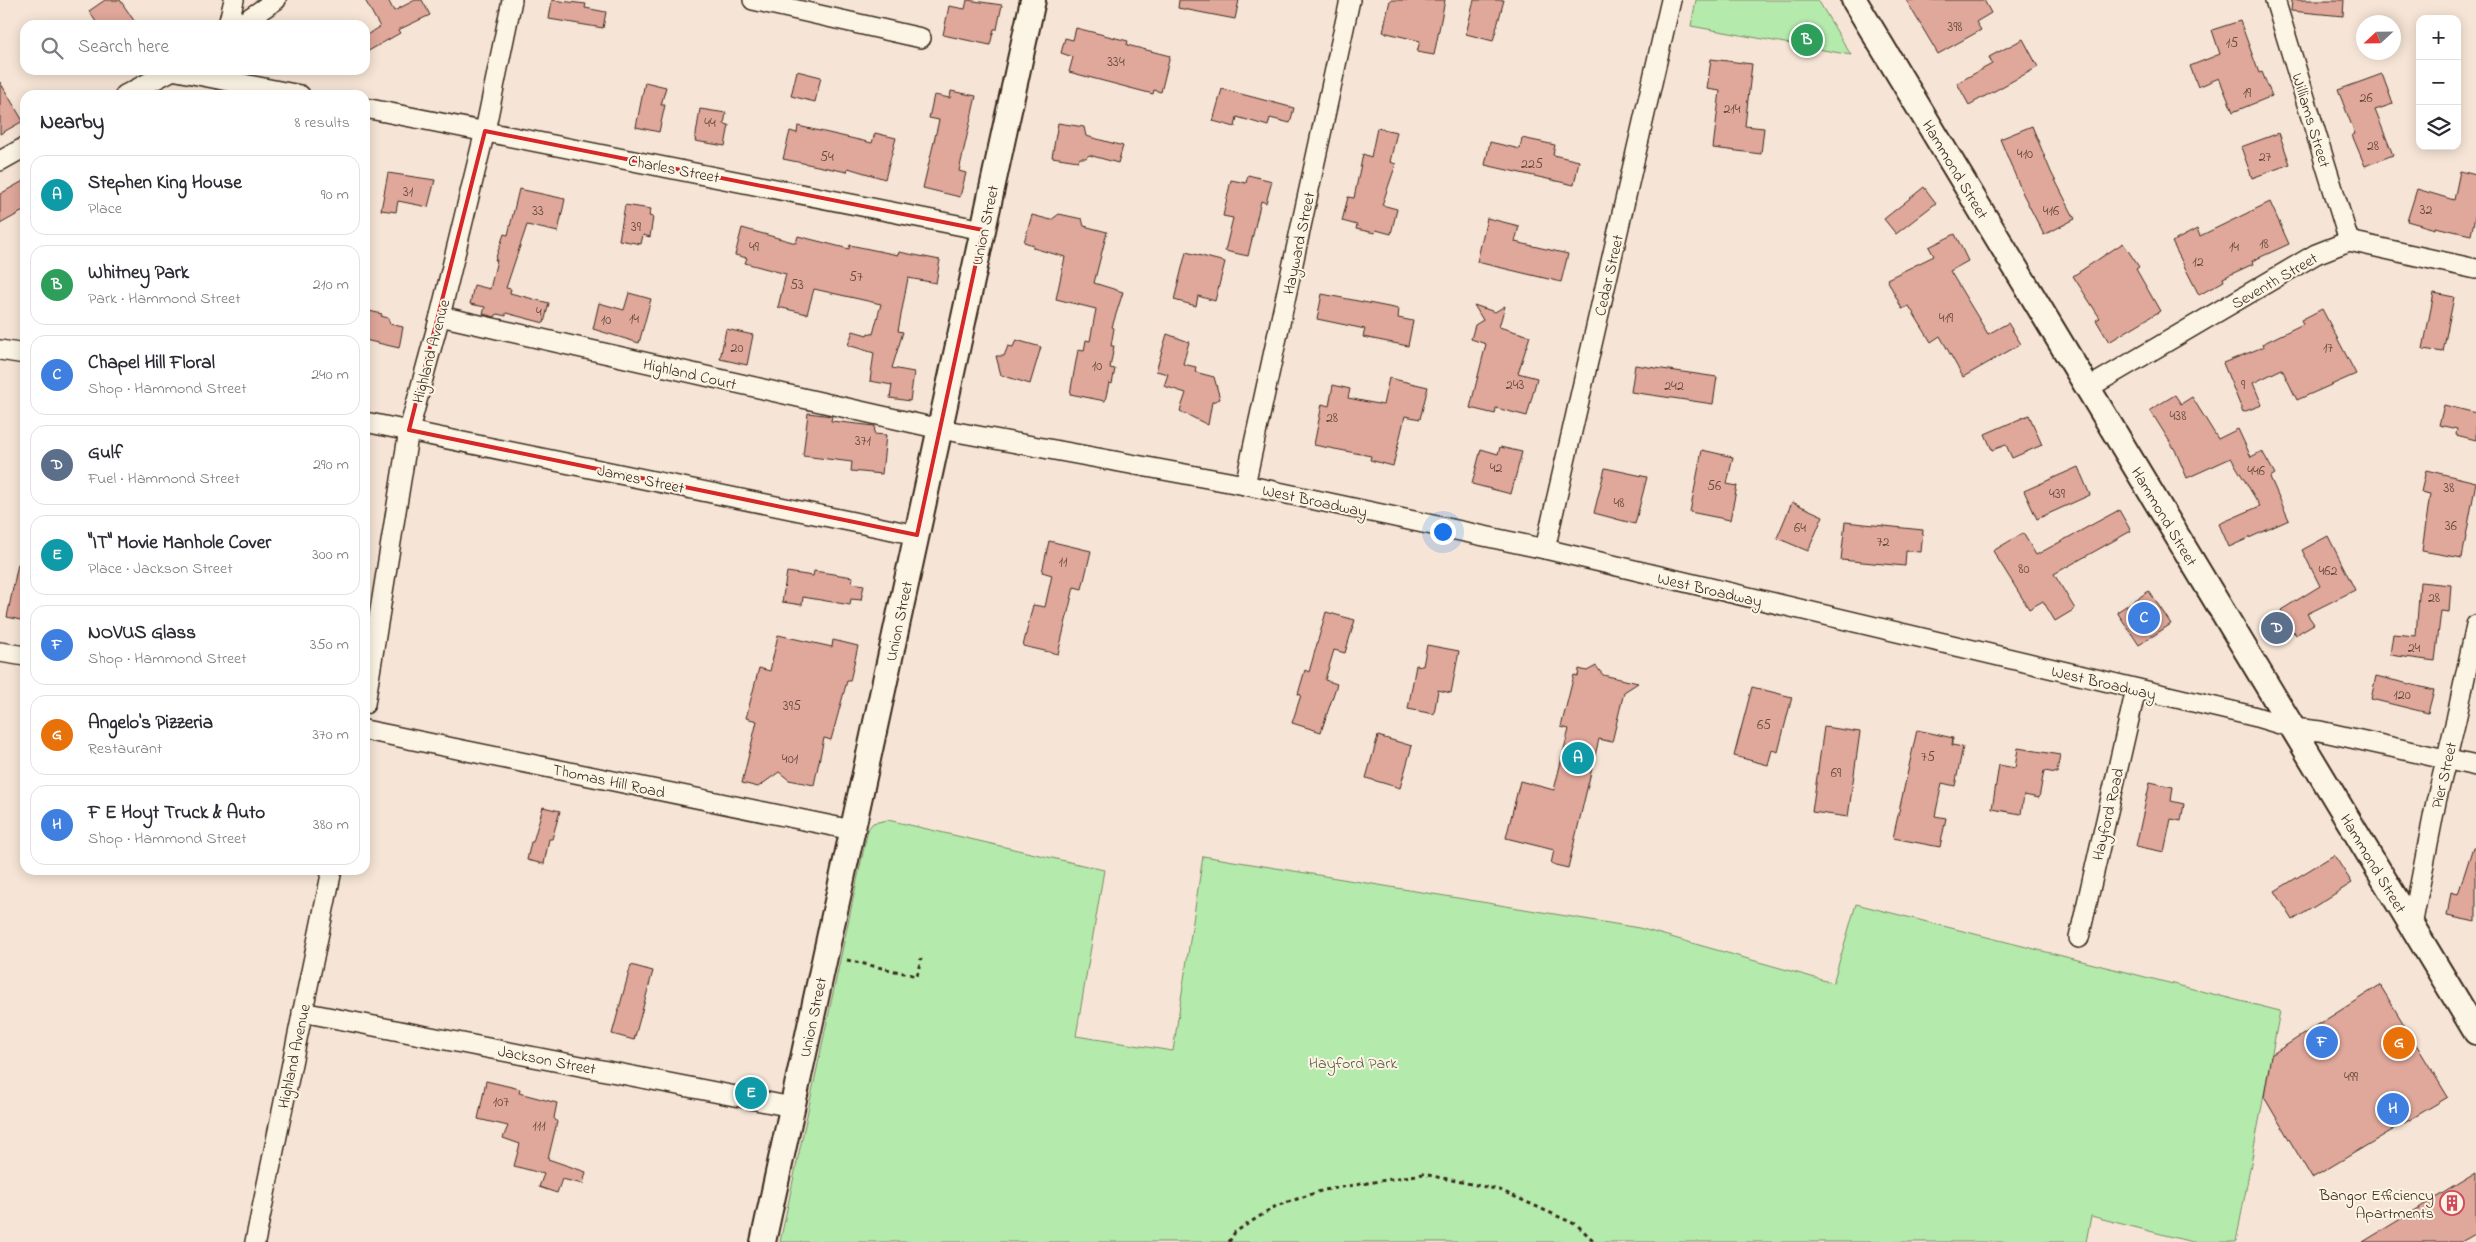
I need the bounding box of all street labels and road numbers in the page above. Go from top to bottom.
street label: Williams Street [2284,70,2336,171]
street label: Hammond Street [1915,116,1994,225]
street label: Charles Street [626,149,722,191]
street label: Union Street [966,183,1006,268]
street label: Hayward Street [1277,189,1323,297]
street label: Cedar Street [1589,232,1631,319]
street label: Seventh Street [2227,247,2323,316]
street label: Highland Avenue [407,296,458,406]
street label: Highland Court [641,353,739,397]
street label: James Street [595,459,687,501]
street label: Hammond Street [2124,463,2203,572]
street label: West Broadway [1260,479,1369,525]
street label: West Broadway [1655,567,1764,615]
street label: Union Street [880,579,920,664]
street label: West Broadway [2049,660,2158,708]
street label: Pier Street [2426,739,2464,811]
street label: Thomas Hill Road [550,758,667,806]
street label: Hayford Road [2087,766,2131,863]
street label: Hammond Street [2333,810,2412,919]
street label: Union Street [794,975,834,1060]
street label: Highland Avenue [272,1001,318,1111]
street label: Jackson Street [496,1040,598,1082]

